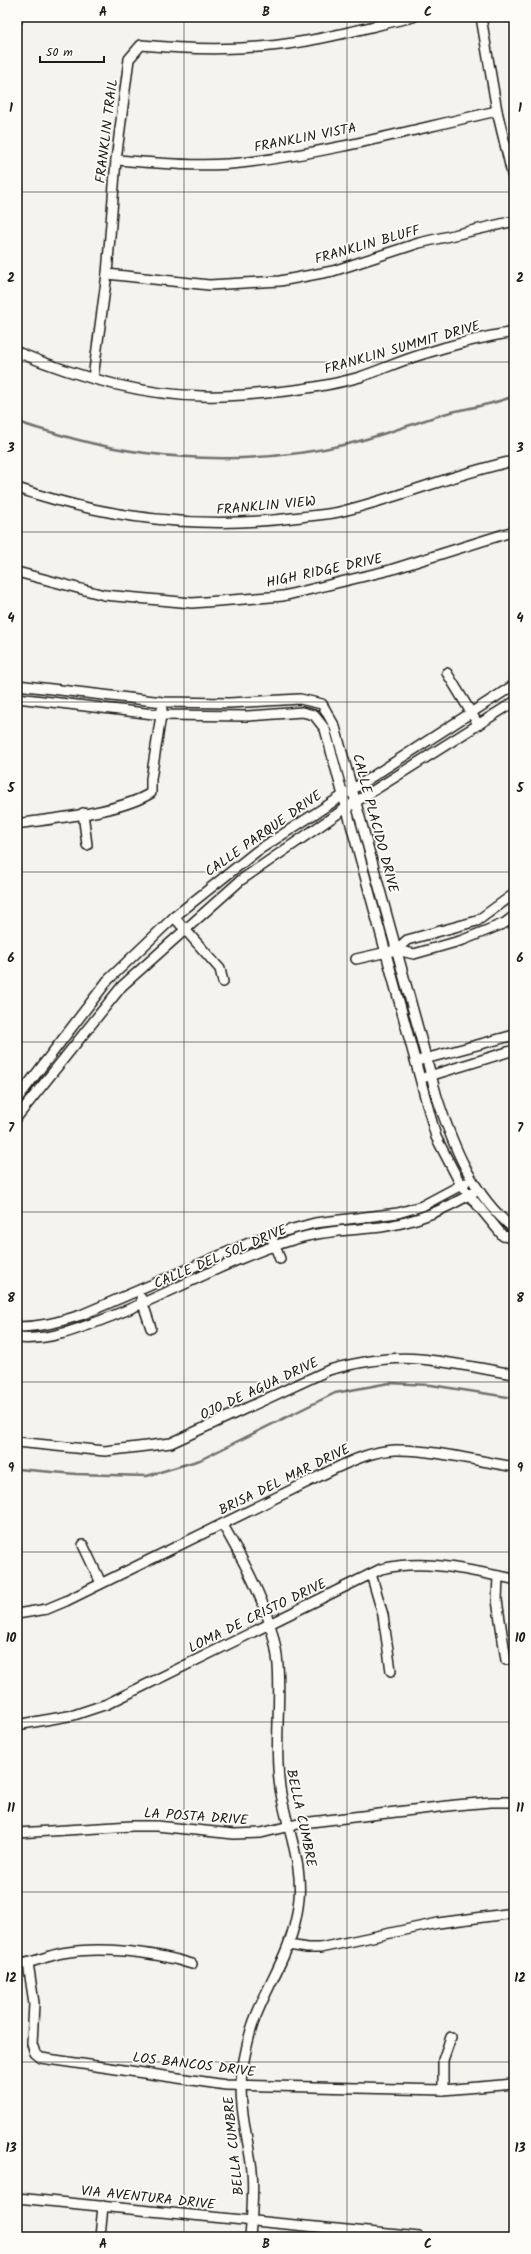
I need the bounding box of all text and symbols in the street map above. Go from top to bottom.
text: A [99,2,107,23]
text: B [262,2,270,23]
text: C [424,2,432,23]
scale bar [40,38,104,64]
text: 50 m [46,43,73,62]
street label: FRANKLIN TRAIL [90,78,124,185]
text: 1 [9,98,13,119]
text: 1 [518,98,522,119]
street label: FRANKLIN VISTA [252,117,358,159]
street label: FRANKLIN BLUFF [312,219,424,270]
text: 2 [7,268,15,289]
text: 2 [516,268,524,289]
street label: FRANKLIN SUMMIT DRIVE [322,315,484,381]
text: 3 [6,438,15,459]
text: 3 [515,438,524,459]
street label: FRANKLIN VIEW [215,491,317,521]
street label: HIGH RIDGE DRIVE [264,548,385,594]
text: 4 [7,608,15,629]
text: 4 [516,608,524,629]
street label: CALLE PLACIDO DRIVE [346,751,404,896]
text: 5 [7,778,16,799]
text: 5 [516,778,525,799]
street label: CALLE PARQUE DRIVE [200,785,327,883]
text: 6 [7,948,15,969]
text: 6 [516,948,524,969]
text: 7 [8,1118,15,1139]
text: 7 [517,1118,524,1139]
street label: CALLE DEL SOL DRIVE [150,1219,291,1295]
text: 8 [7,1288,15,1309]
text: 8 [516,1288,524,1309]
street label: OJO DE AGUA DRIVE [196,1351,323,1426]
street label: BRISA DEL MAR DRIVE [215,1438,355,1521]
text: 9 [8,1458,15,1479]
text: 9 [517,1458,524,1479]
street label: LOMA DE CRISTO DRIVE [185,1572,331,1659]
text: 10 [6,1628,17,1649]
text: 10 [515,1628,526,1649]
street label: BELLA CUMBRE [280,1767,322,1870]
text: 11 [7,1798,15,1819]
text: 11 [516,1798,524,1819]
street label: LA POSTA DRIVE [143,1802,249,1832]
text: 12 [5,1968,17,1989]
text: 12 [514,1968,526,1989]
street label: LOS BANCOS DRIVE [131,2047,257,2084]
street label: BELLA CUMBRE [218,2094,250,2197]
text: 13 [5,2138,17,2159]
text: 13 [514,2138,526,2159]
street label: VIA AVENTURA DRIVE [80,2180,217,2216]
text: A [99,2234,107,2254]
text: B [262,2234,270,2254]
text: C [424,2234,432,2254]

